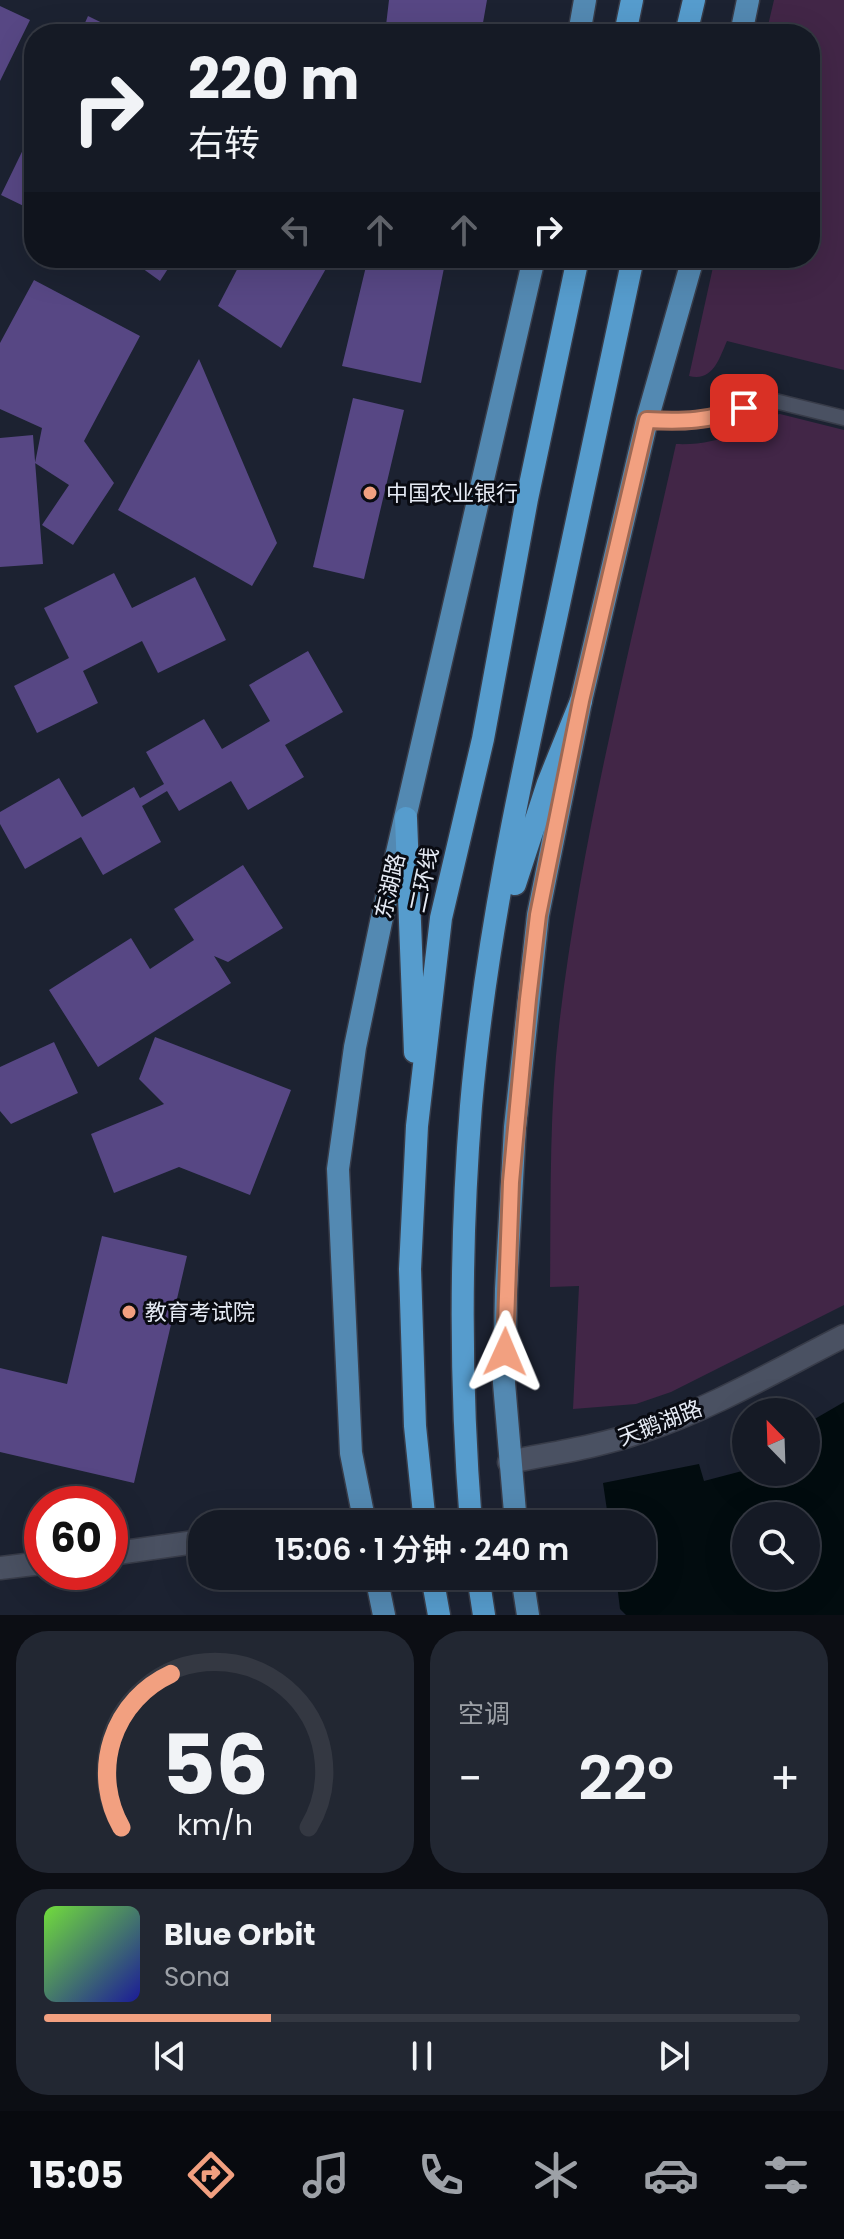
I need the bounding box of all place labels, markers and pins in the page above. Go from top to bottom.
pin [710,374,778,442]
place label: 中国农业银行 [386,478,518,509]
marker: 中国农业银行 [361,484,379,502]
place label: 教育考试院 [145,1297,255,1328]
marker: 教育考试院 [120,1303,138,1321]

